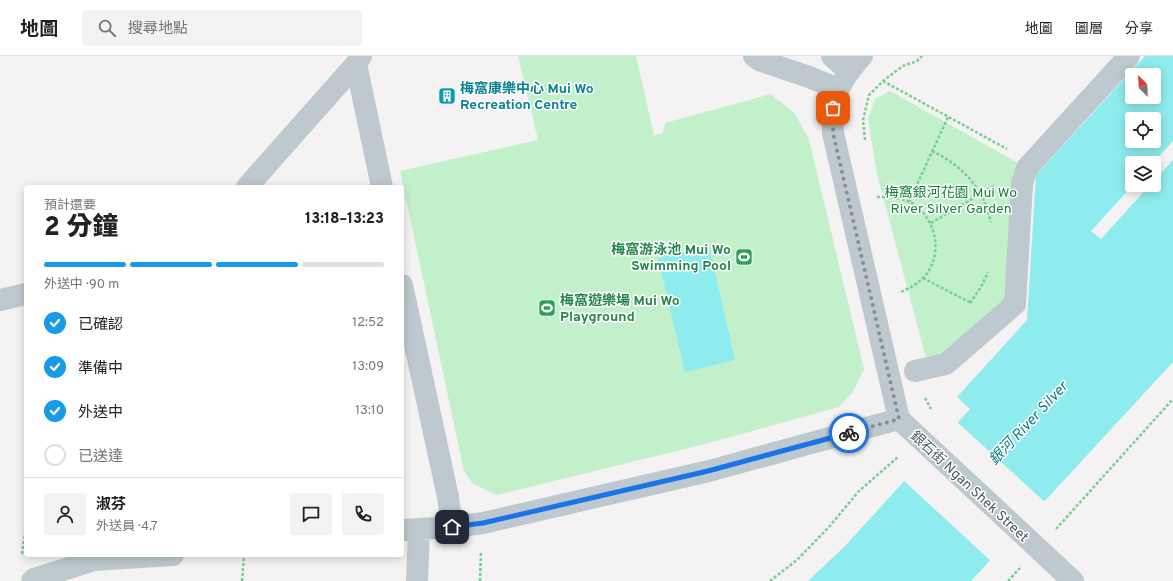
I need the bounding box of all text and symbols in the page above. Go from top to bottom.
search box [82,10,362,46]
icon: search [96,17,118,39]
text: 地圖 [20,18,58,42]
text: 搜尋地點 [128,20,188,39]
text: 地圖 [1025,21,1053,38]
text: 圖層 [1075,21,1103,38]
text: 分享 [1125,21,1153,38]
north arrow [1125,68,1161,104]
map controls [1125,68,1161,192]
place label: 梅窩康樂中心 Mui Wo Recreation Centre [460,80,594,114]
building icon: 梅窩康樂中心 Mui Wo Recreation Centre [437,86,457,106]
pin [816,91,850,125]
icon: bag [822,97,844,119]
button: locate [1125,112,1161,148]
button: layers [1125,156,1161,192]
park label: 梅窩銀河花園 Mui Wo River Silver Garden [885,185,1017,218]
text: 預計還要 [44,198,96,214]
text: 13:18–13:23 [305,210,384,229]
text: 2 分鐘 [44,212,119,245]
place label: 梅窩游泳池 Mui Wo Swimming Pool [611,241,731,275]
sports icon: 梅窩游泳池 Mui Wo Swimming Pool [734,247,754,267]
text: 外送中 · 90 m [44,277,119,293]
place label: 梅窩遊樂場 Mui Wo Playground [560,292,680,326]
sports icon: 梅窩遊樂場 Mui Wo Playground [537,298,557,318]
icon: check [44,312,66,334]
text: 12:52 [352,315,384,331]
text: 已確認 [78,316,123,335]
icon: check [44,356,66,378]
text: 13:09 [352,359,384,375]
text: 準備中 [78,360,123,379]
water label: 銀河 River Silver [985,377,1074,470]
icon: check [44,400,66,422]
text: 13:10 [355,403,384,419]
text: 外送中 [78,404,123,423]
courier [829,413,869,453]
icon: bike [838,422,860,444]
street label: 銀石街 Ngan Shek Street [906,428,1032,546]
text: 已送達 [78,448,123,467]
button: person [44,493,86,535]
button: chat [290,493,332,535]
button: phone [342,493,384,535]
text: 淑芬 [96,496,126,515]
pin [435,510,469,544]
icon: home [441,516,463,538]
text: 外送員 · 4.7 [96,519,158,535]

